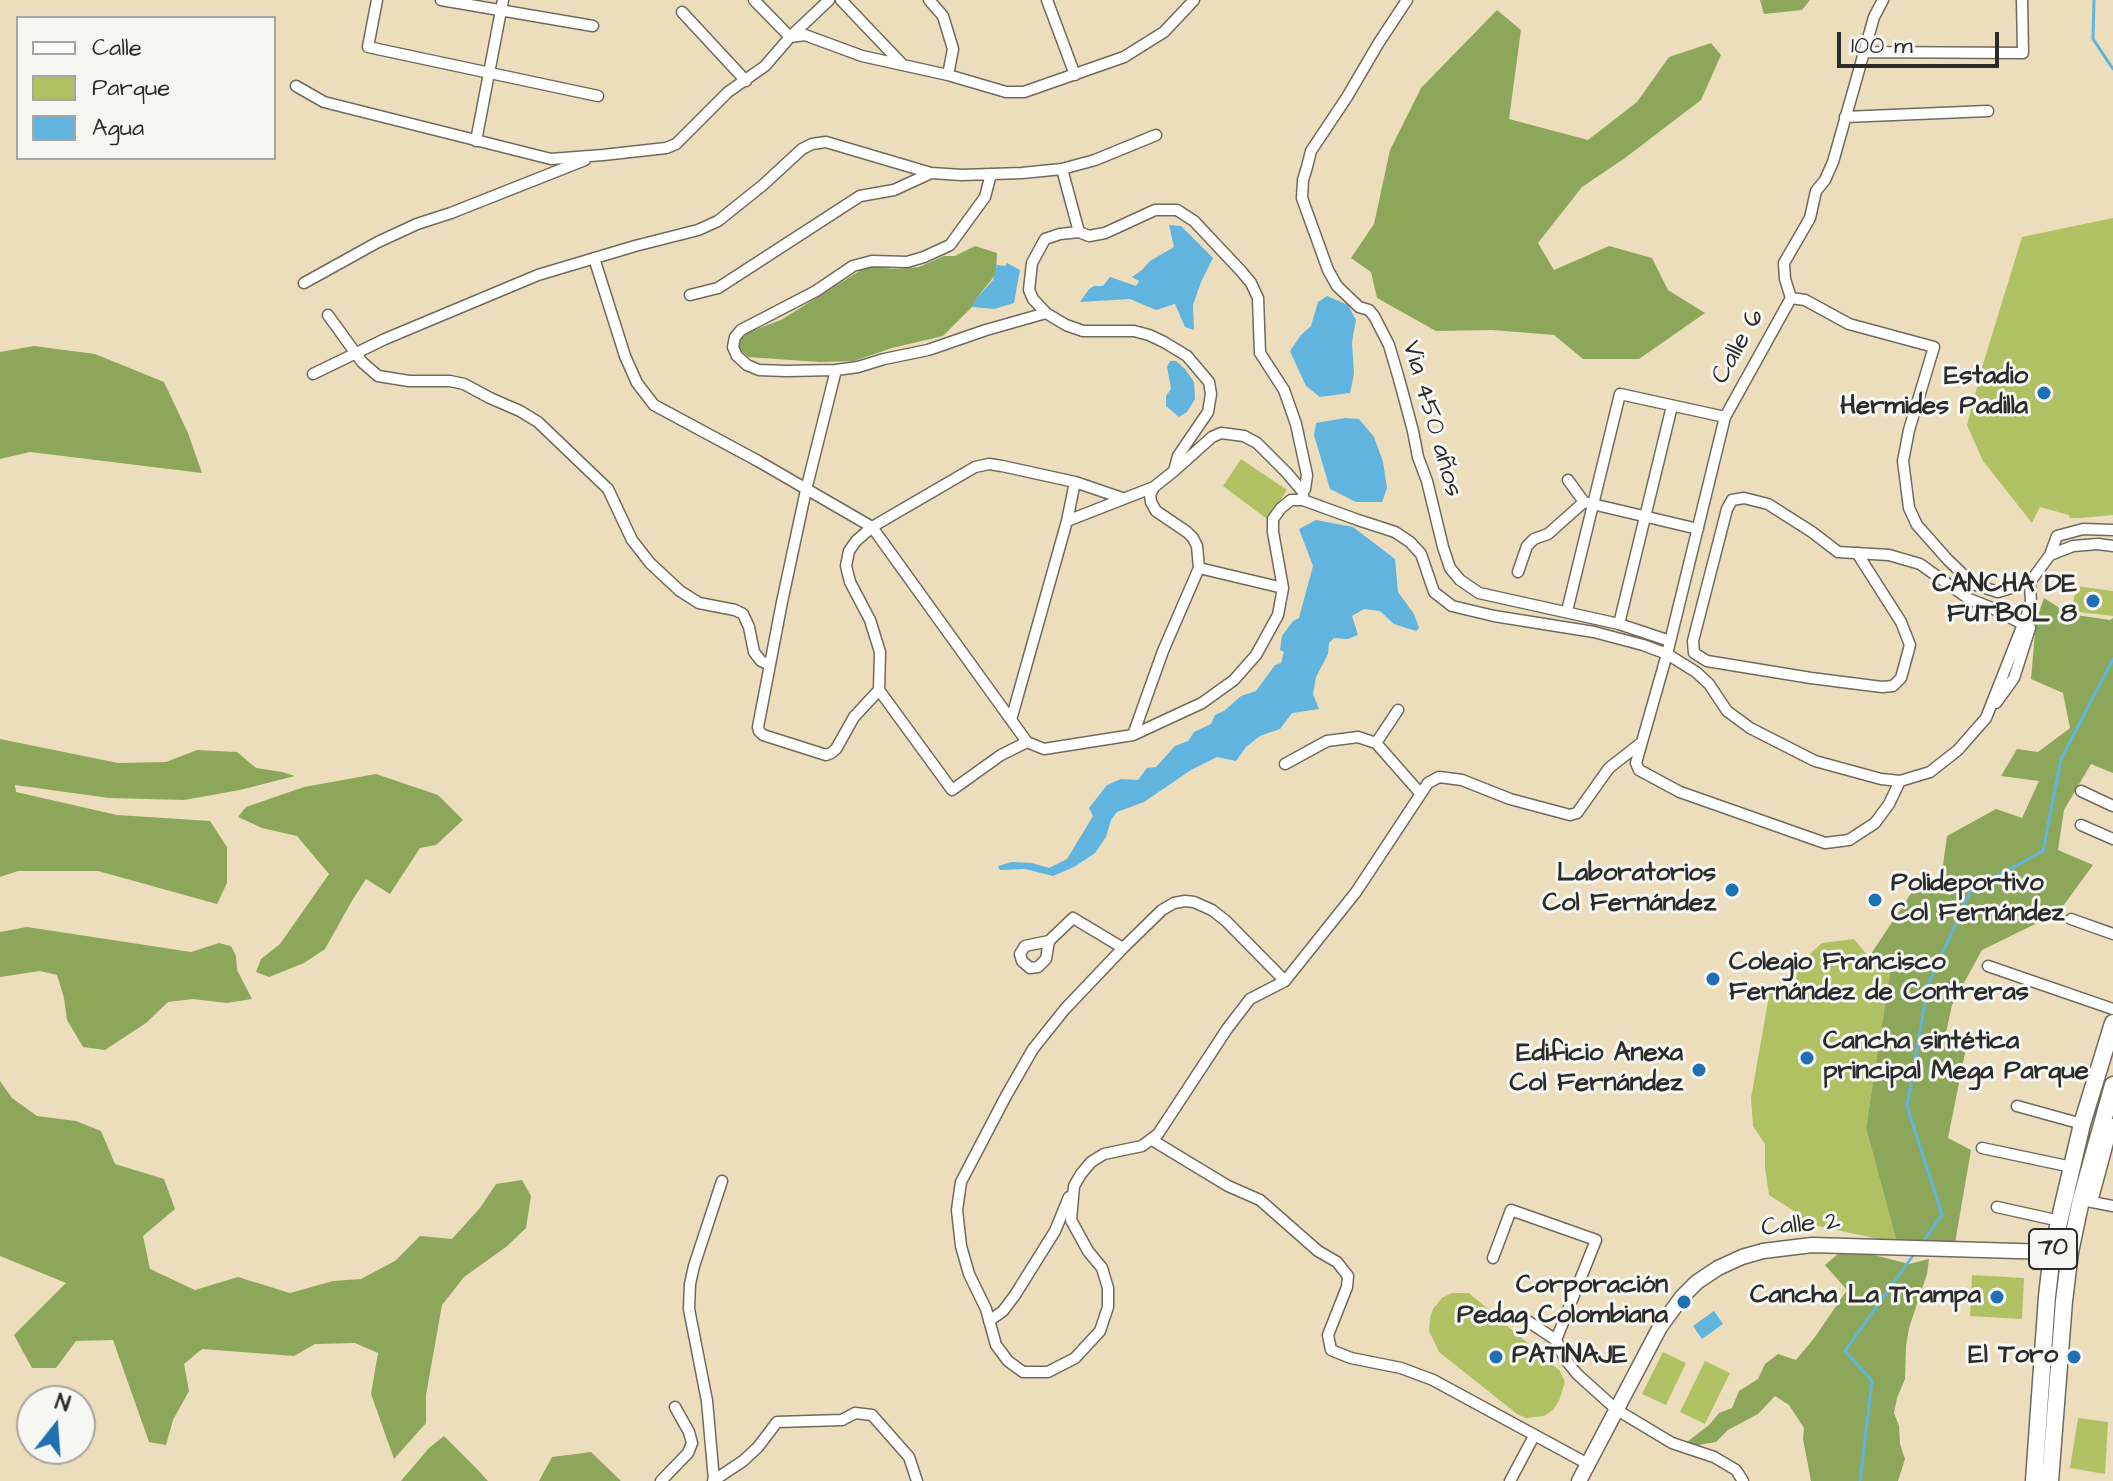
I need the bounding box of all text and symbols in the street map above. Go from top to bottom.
legend [16,16,276,160]
scale bar [1841,16,2003,66]
text: 100 m [1851,29,1913,63]
text: Calle [92,31,142,65]
text: Parque [92,71,170,105]
text: Agua [92,111,144,145]
street label: Calle 6 [1706,304,1772,390]
street label: Via 450 años [1394,337,1468,501]
place label: Estadio Hermides Padilla [1840,362,2028,424]
marker: Estadio Hermides Padilla [2035,384,2053,402]
place label: CANCHA DE FUTBOL 8 [1932,570,2077,632]
marker: CANCHA DE FUTBOL 8 [2084,592,2102,610]
place label: Laboratorios Col Fernández [1543,859,1716,920]
place label: Polideportivo Col Fernández [1891,869,2064,930]
marker: Laboratorios Col Fernández [1723,881,1741,899]
marker: Polideportivo Col Fernández [1866,891,1884,909]
place label: Colegio Francisco Fernández de Contreras [1729,948,2029,1010]
marker: Colegio Francisco Fernández de Contreras [1704,970,1722,988]
place label: Cancha sintética principal Mega Parque [1823,1027,2089,1088]
place label: Edificio Anexa Col Fernández [1510,1039,1683,1100]
marker: Cancha sintética principal Mega Parque [1798,1049,1816,1067]
marker: Edificio Anexa Col Fernández [1690,1061,1708,1079]
street label: Calle 2 [1760,1207,1842,1245]
road number: 70 [2029,1229,2077,1269]
place label: Corporación Pedag Colombiana [1457,1271,1668,1332]
place label: Cancha La Trampa [1750,1281,1981,1313]
marker: Cancha La Trampa [1988,1288,2006,1306]
marker: Corporación Pedag Colombiana [1675,1293,1693,1311]
place label: PATINAJE [1512,1341,1627,1373]
place label: El Toro [1968,1341,2058,1373]
marker: PATINAJE [1487,1348,1505,1366]
marker: El Toro [2065,1348,2083,1366]
north arrow [16,1385,96,1465]
text: N [51,1387,74,1420]

